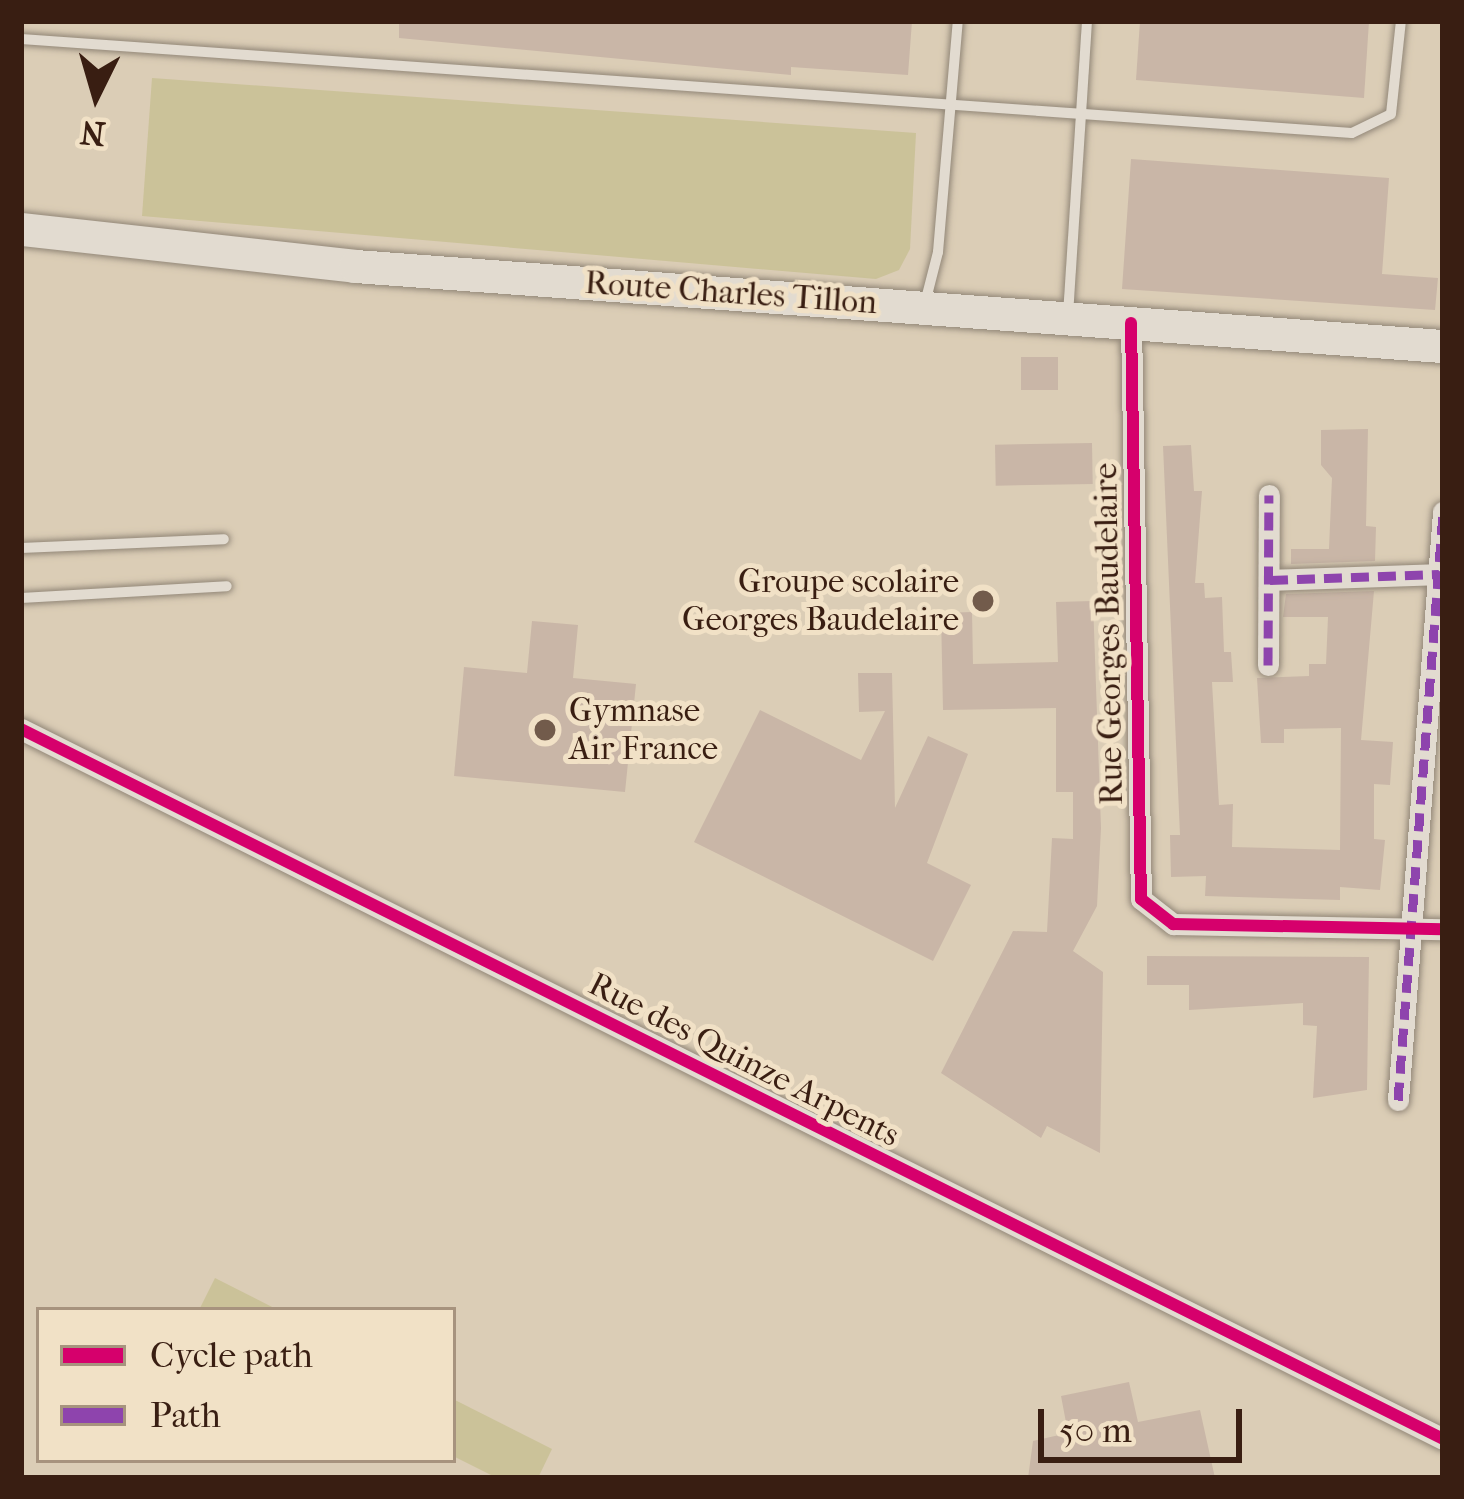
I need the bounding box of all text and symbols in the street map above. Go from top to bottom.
north arrow [36,36,156,156]
text: N [79,112,107,153]
street label: Route Charles Tillon [583,263,879,323]
street label: Rue Georges Baudelaire [1086,463,1132,805]
place label: Groupe scolaire Georges Baudelaire [682,562,959,640]
marker: Groupe scolaire Georges Baudelaire [970,588,996,614]
place label: Gymnase Air France [569,691,718,769]
marker: Gymnase Air France [532,717,558,743]
street label: Rue des Quinze Arpents [582,964,906,1156]
legend [36,1307,456,1463]
text: Cycle path [150,1334,313,1376]
scale bar [1044,1385,1248,1459]
text: Path [150,1394,221,1436]
text: 50 m [1059,1409,1132,1451]

